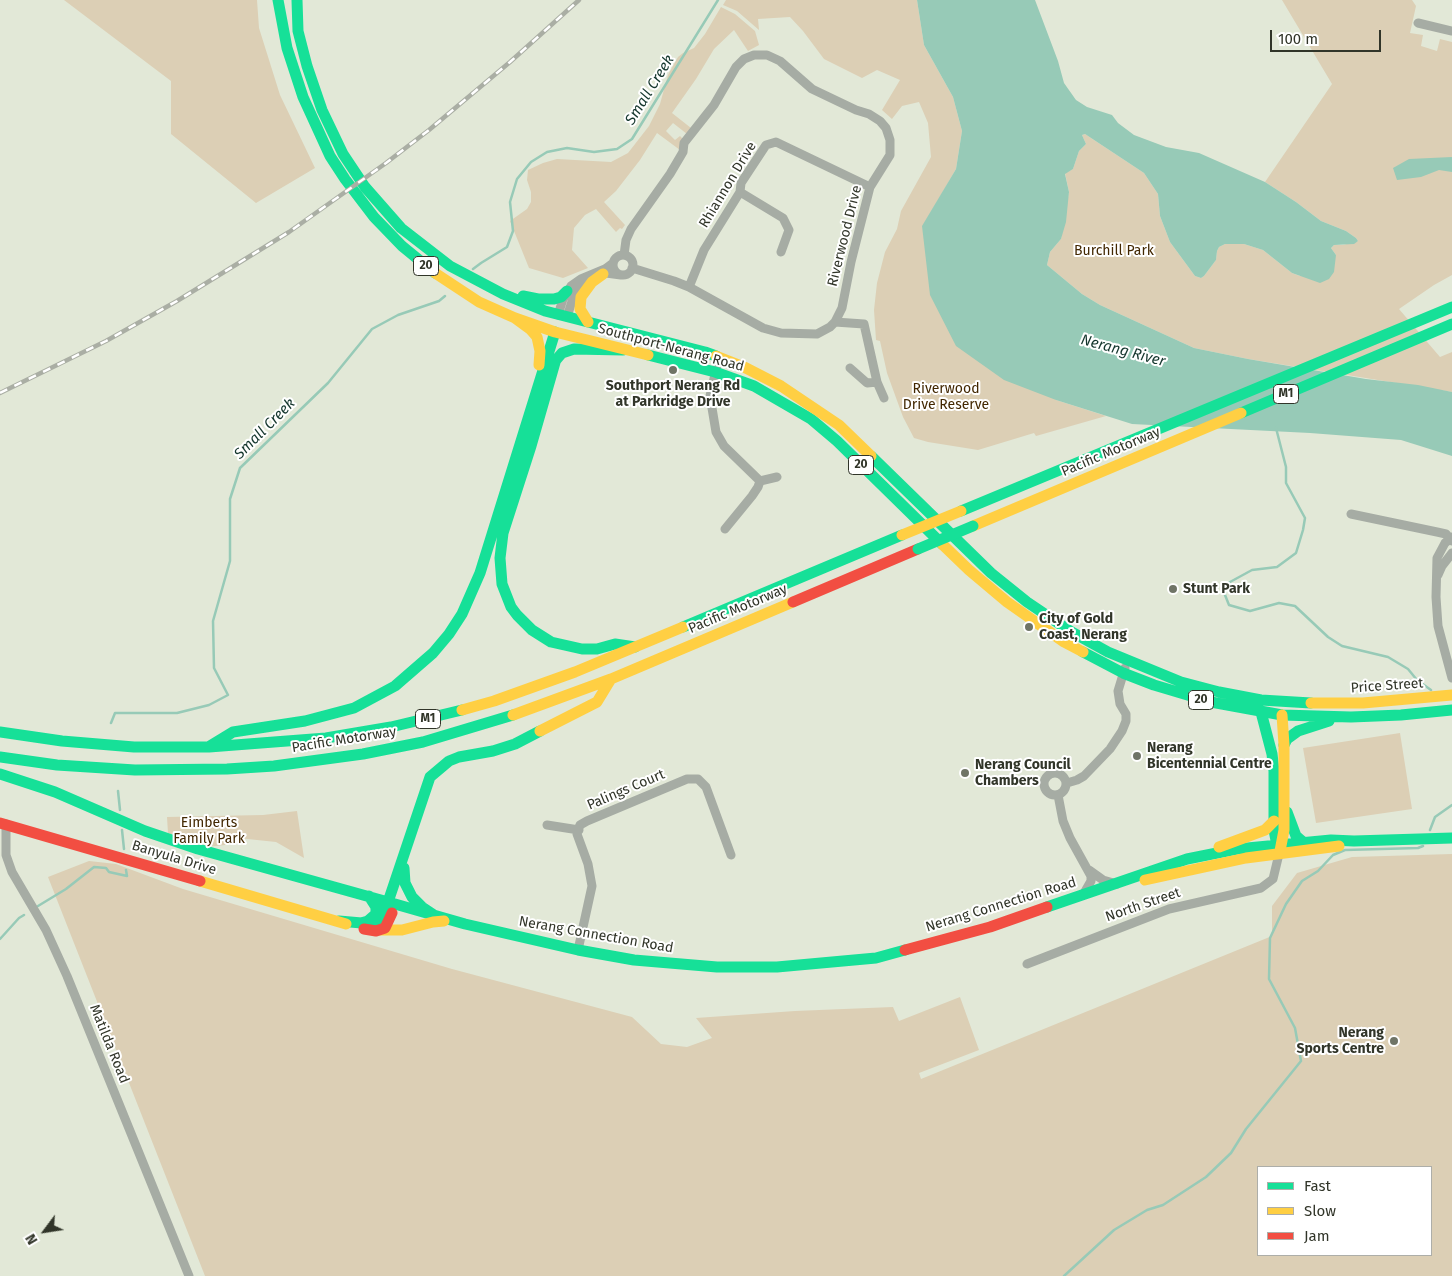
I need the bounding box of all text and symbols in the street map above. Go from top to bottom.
scale bar [1272,20,1383,52]
text: 100 m [1278,30,1318,48]
water label: Small Creek [621,52,679,128]
street label: Rhiannon Drive [696,139,760,231]
street label: Riverwood Drive [824,184,866,288]
park label: Burchill Park [1074,243,1154,259]
road number: 20 [414,256,438,276]
street label: Southport-Nerang Road [596,320,746,376]
water label: Nerang River [1079,331,1167,371]
marker: Southport Nerang Rd at Parkridge Drive [667,364,679,376]
place label: Southport Nerang Rd at Parkridge Drive [606,378,740,411]
park label: Riverwood Drive Reserve [903,381,989,414]
road number: M1 [1274,384,1298,404]
water label: Small Creek [231,395,299,463]
street label: Pacific Motorway [1059,424,1163,480]
road number: 20 [848,456,874,474]
street label: Pacific Motorway [686,581,790,637]
place label: Stunt Park [1183,581,1250,597]
marker: Stunt Park [1167,583,1179,595]
place label: City of Gold Coast, Nerang [1039,611,1127,644]
marker: City of Gold Coast, Nerang [1023,621,1035,633]
street label: Price Street [1350,675,1424,697]
road number: 20 [1188,690,1214,710]
road number: M1 [416,710,440,729]
street label: Pacific Motorway [290,723,398,757]
place label: Nerang Bicentennial Centre [1147,740,1272,772]
marker: Nerang Bicentennial Centre [1131,750,1143,762]
place label: Nerang Council Chambers [975,757,1071,790]
street label: Palings Court [585,766,667,814]
marker: Nerang Council Chambers [959,767,971,779]
park label: Eimberts Family Park [173,815,245,848]
street label: Banyula Drive [130,837,218,879]
street label: Nerang Connection Road [924,874,1078,936]
street label: North Street [1103,884,1183,926]
street label: Nerang Connection Road [517,913,675,957]
street label: Matilda Road [86,1002,132,1086]
place label: Nerang Sports Centre [1296,1025,1384,1058]
marker: Nerang Sports Centre [1388,1035,1400,1047]
legend [1257,1166,1432,1256]
text: Fast [1304,1177,1331,1195]
text: Slow [1304,1202,1336,1220]
north arrow [20,1206,70,1256]
text: Jam [1304,1227,1330,1245]
text: N [22,1231,41,1247]

